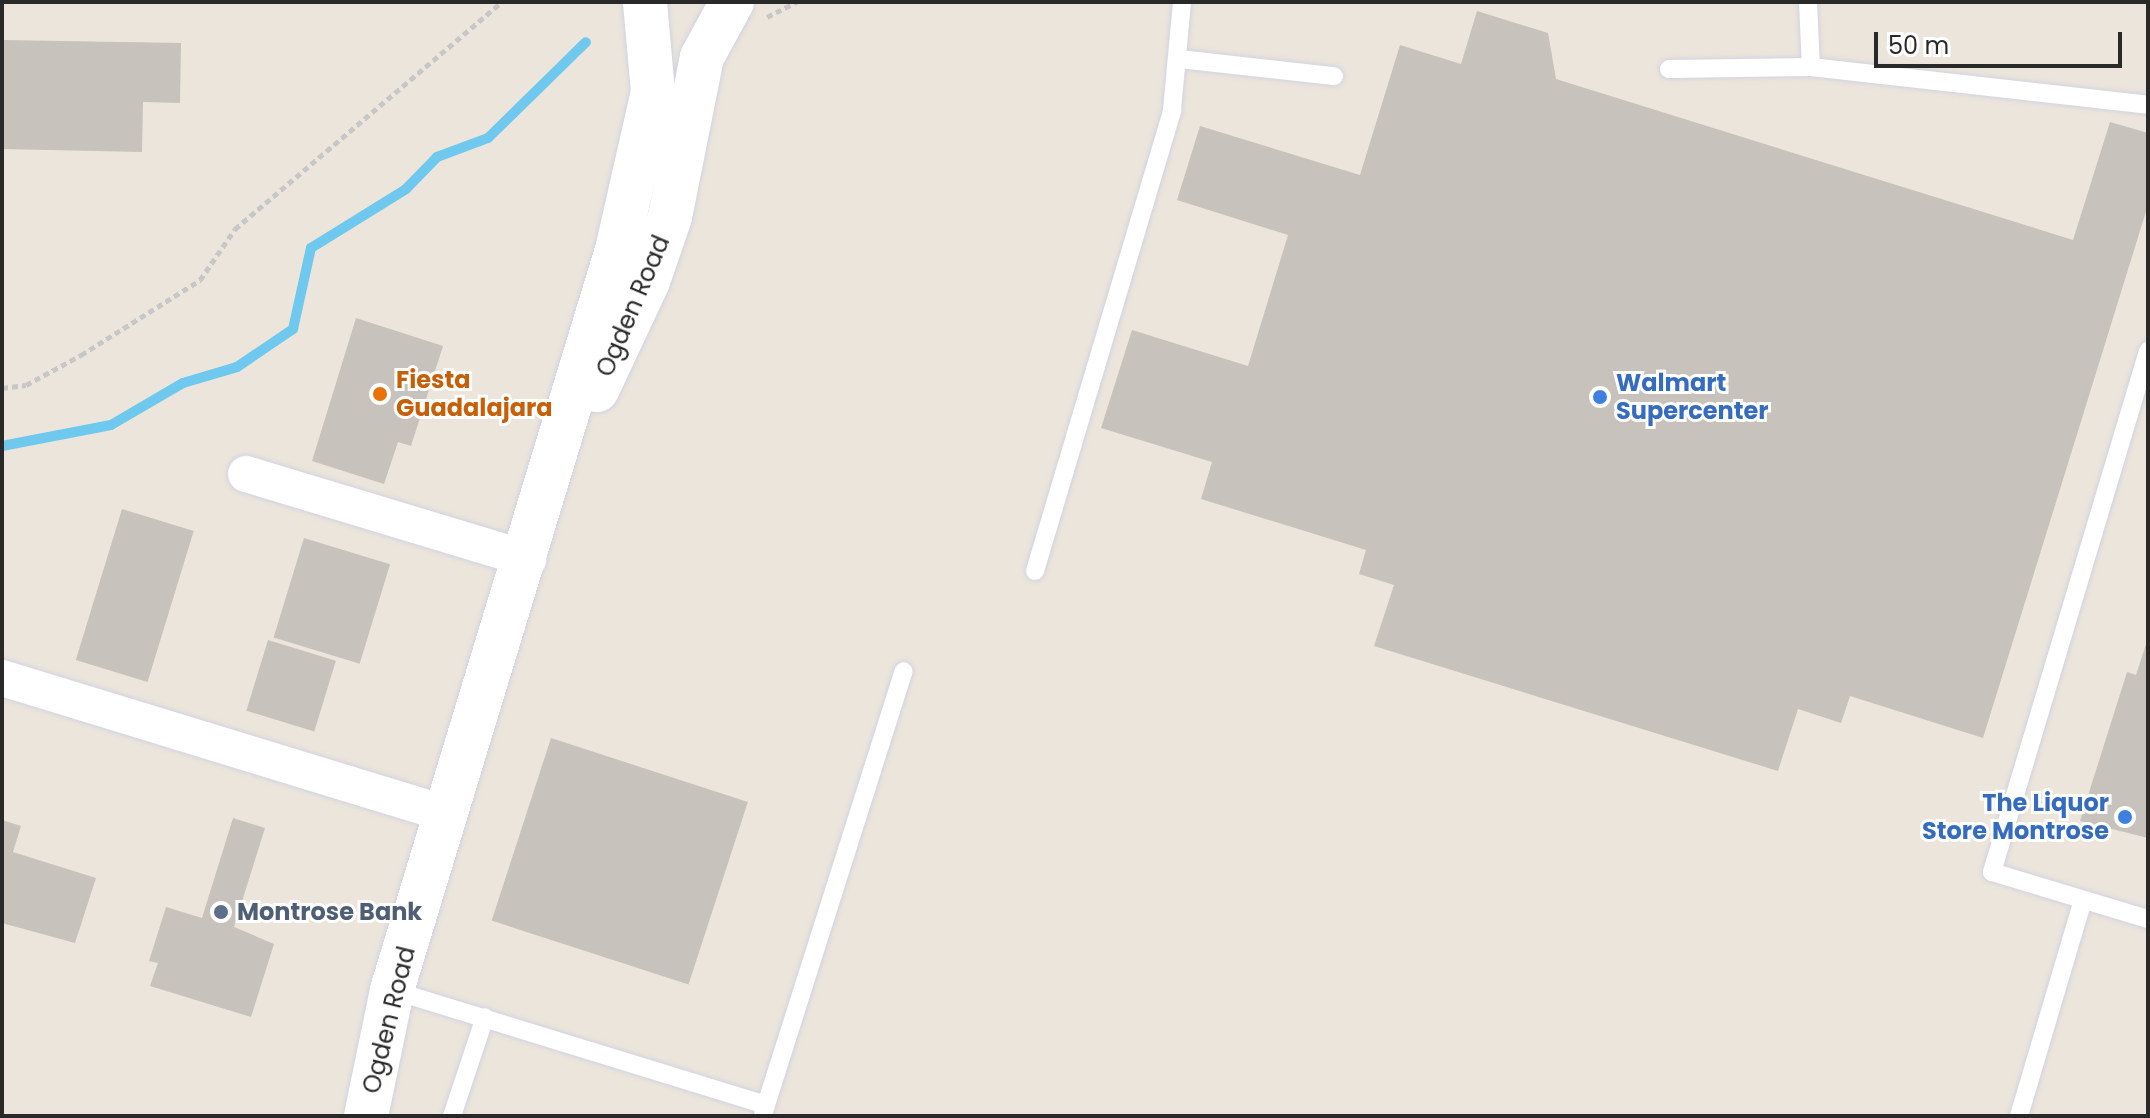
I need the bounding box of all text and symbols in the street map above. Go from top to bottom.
scale bar [1878,16,2126,66]
text: 50 m [1888,29,1949,62]
street label: Ogden Road [590,231,676,381]
place label: Fiesta Guadalajara [396,366,553,422]
place label: Walmart Supercenter [1616,369,1769,425]
marker: Fiesta Guadalajara [371,385,389,403]
marker: Walmart Supercenter [1591,388,1609,406]
place label: The Liquor Store Montrose [1922,789,2109,845]
marker: The Liquor Store Montrose [2116,808,2134,826]
place label: Montrose Bank [237,898,422,926]
marker: Montrose Bank [212,903,230,921]
street label: Ogden Road [357,944,421,1096]

